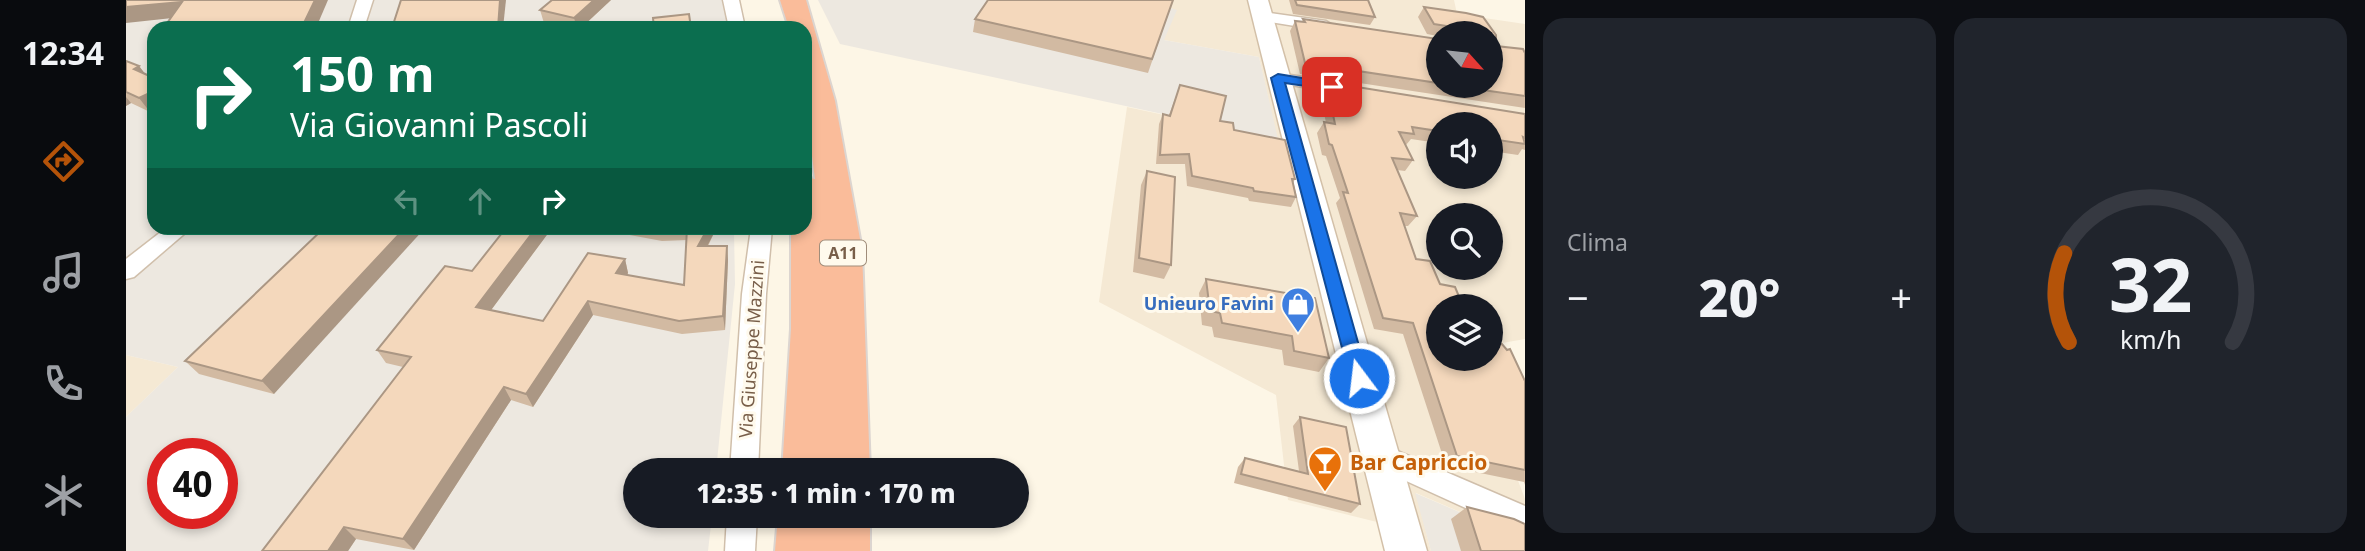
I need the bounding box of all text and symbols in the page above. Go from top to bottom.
north arrow [1426,21,1503,98]
map controls [1426,21,1503,371]
text: 12:34 [22,31,104,74]
text: 150 m [290,40,435,106]
icon: right [175,49,266,140]
pin [1302,57,1362,117]
icon: arrive [1313,68,1351,106]
text: Via Giovanni Pascoli [290,103,588,146]
button: sound [1426,112,1503,189]
icon: directions [39,137,88,186]
icon: left [388,182,426,220]
icon: ahead [461,182,499,220]
icon: right [534,182,572,220]
button: search [1426,203,1503,280]
text: Clima [1567,226,1628,258]
text: 32 [2109,234,2192,333]
road number: A11 [820,241,866,266]
icon: music [39,248,88,297]
street label: Via Giuseppe Mazzini [733,259,769,439]
text: 20° [1698,261,1781,332]
text: − [1567,271,1589,323]
text: + [1890,271,1912,323]
shop icon: Unieuro Favini [1279,285,1317,334]
place label: Unieuro Favini [1144,291,1274,315]
button: layers [1426,294,1503,371]
text: km/h [2120,321,2181,355]
position arrow [1322,341,1396,415]
icon: phone [39,359,88,408]
speed limit sign: 40 [147,438,238,529]
bar icon: Bar Capriccio [1306,444,1344,493]
place label: Bar Capriccio [1350,448,1487,476]
icon: climate [39,471,88,520]
text: 12:35 · 1 min · 170 m [696,475,956,511]

